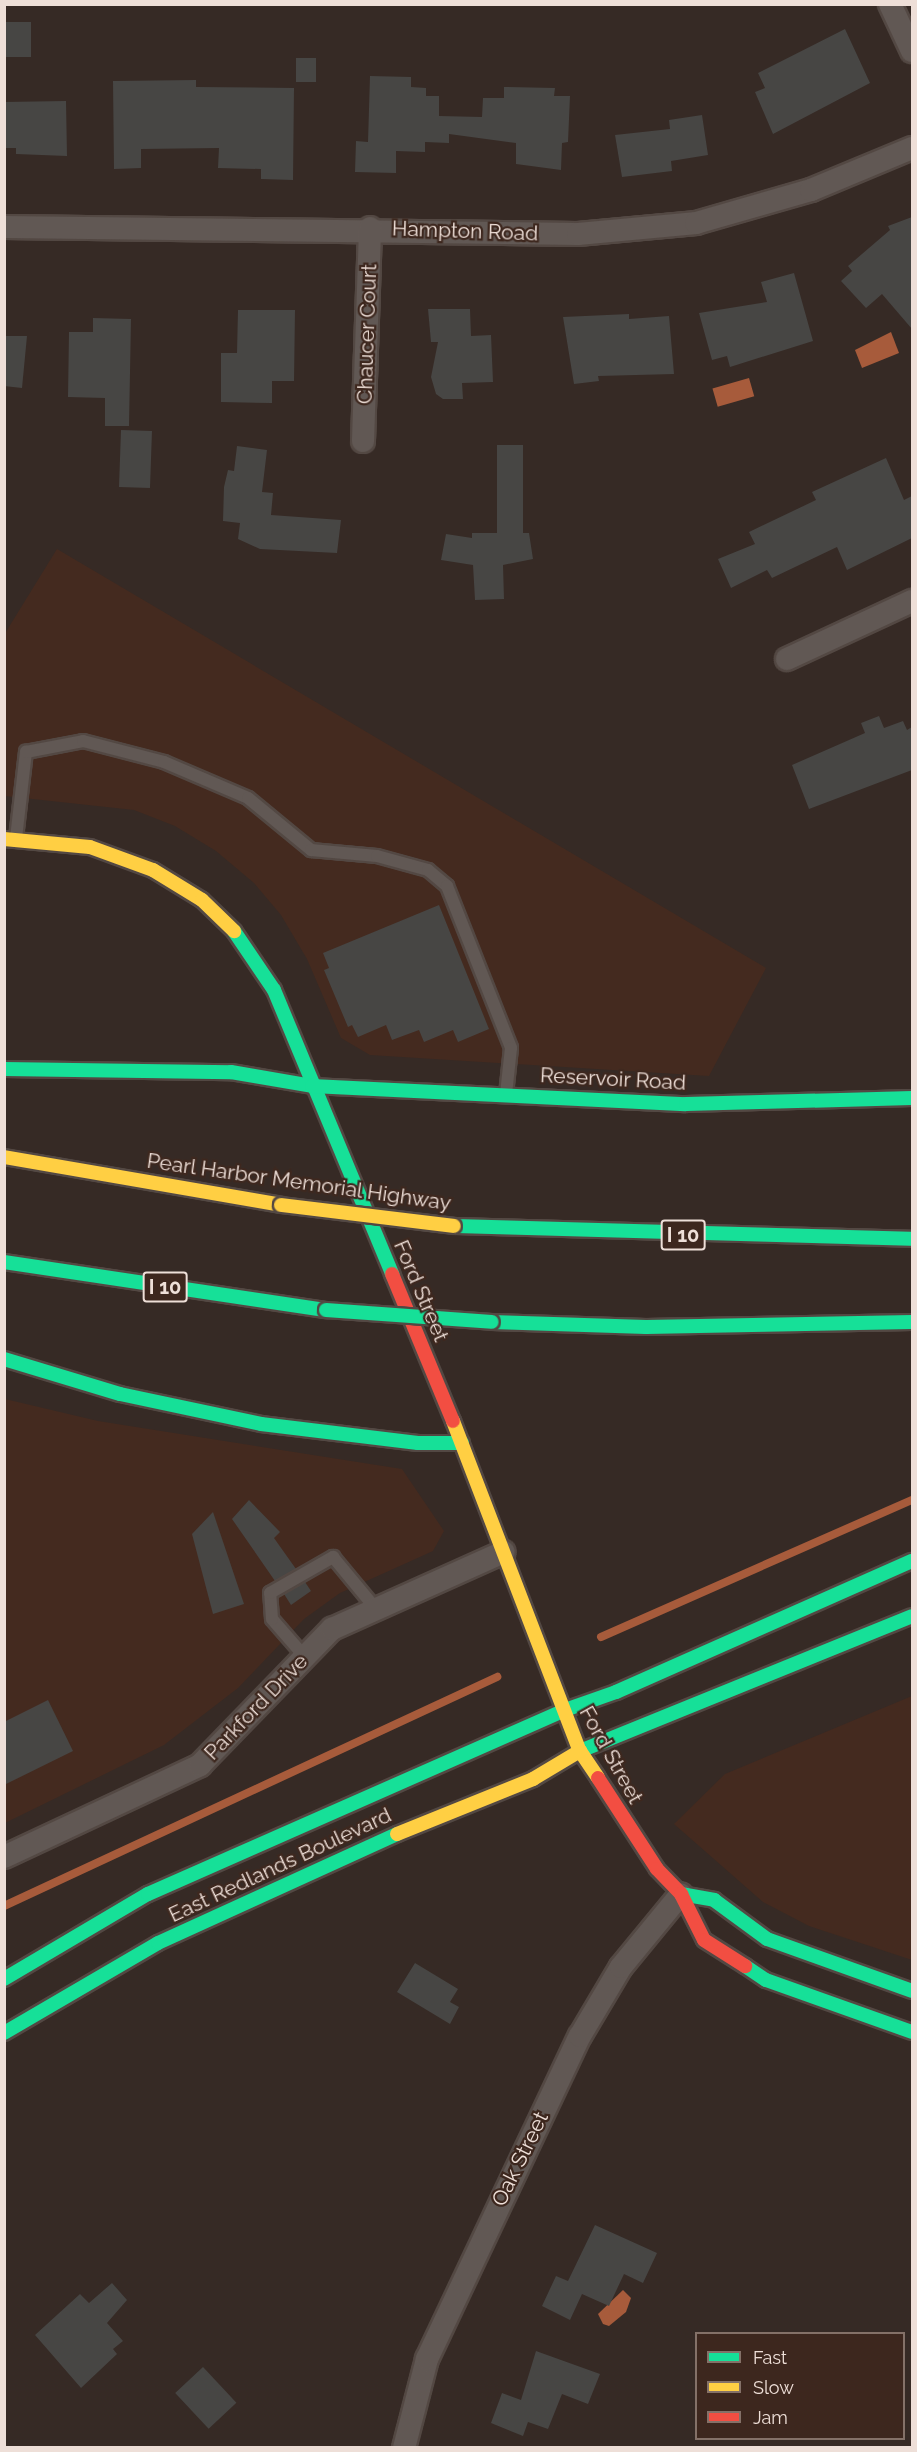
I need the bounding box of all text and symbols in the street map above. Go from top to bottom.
street label: Hampton Road [391,216,539,246]
street label: Chaucer Court [352,263,382,405]
street label: Reservoir Road [539,1063,687,1095]
street label: Pearl Harbor Memorial Highway [144,1148,454,1216]
road number: I 10 [660,1218,706,1252]
street label: Ford Street [388,1236,454,1346]
road number: I 10 [142,1270,188,1304]
street label: Parkford Drive [199,1649,313,1765]
street label: Ford Street [574,1702,648,1808]
street label: East Redlands Boulevard [165,1802,395,1928]
street label: Oak Street [486,2108,554,2210]
legend [695,2332,905,2440]
text: Fast [753,2347,787,2368]
text: Slow [753,2377,794,2398]
text: Jam [753,2407,788,2428]

